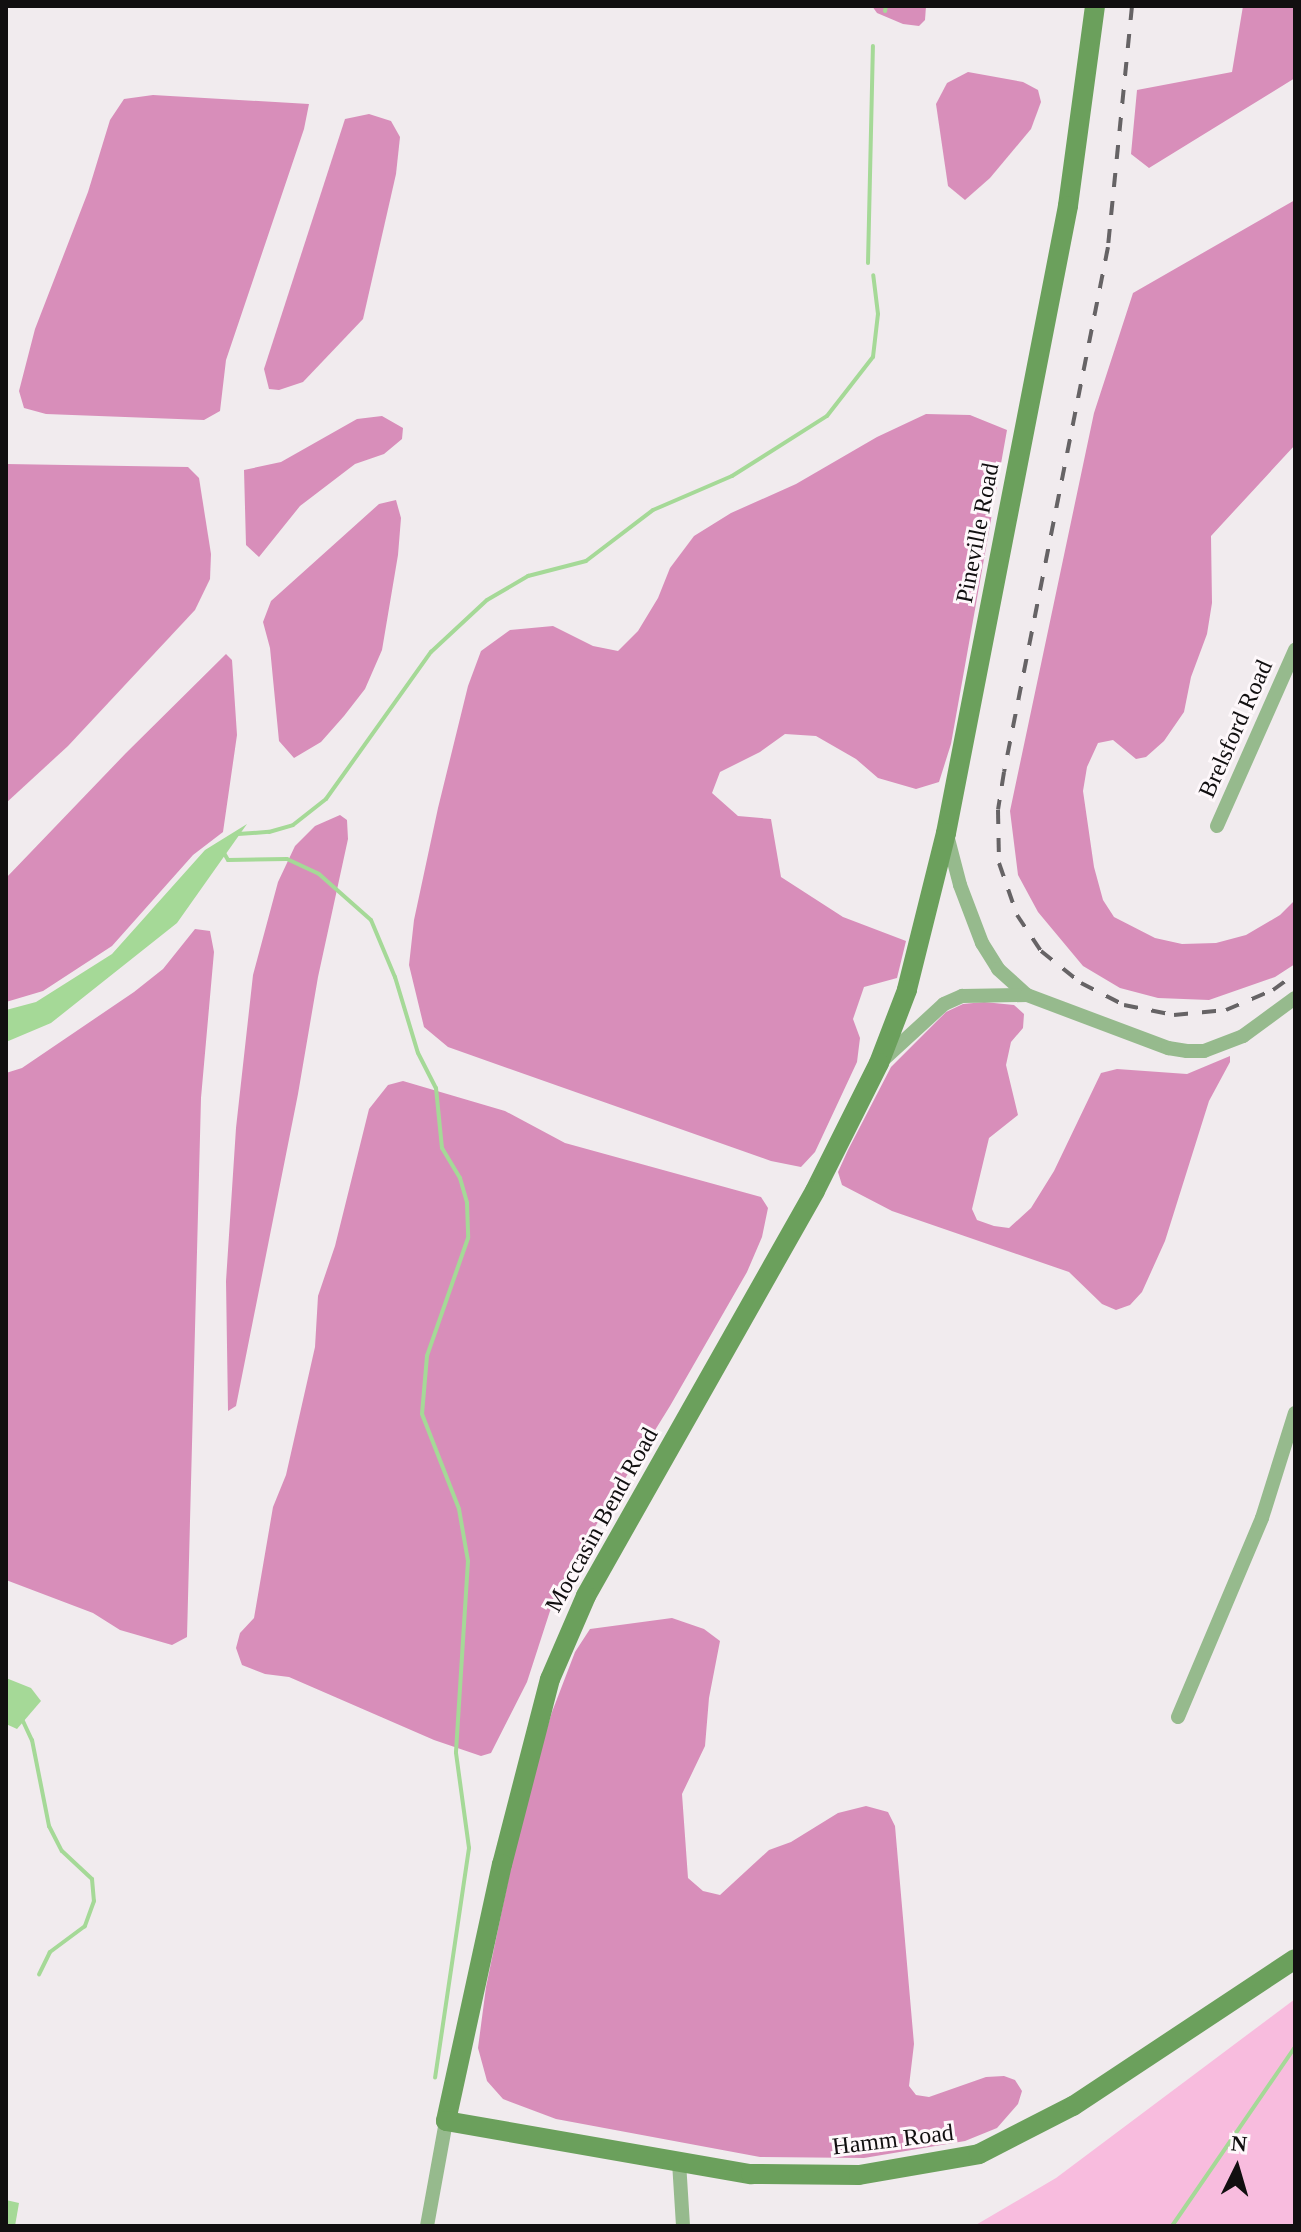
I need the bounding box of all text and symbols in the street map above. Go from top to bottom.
street label: Pineville Road [950,461,1006,605]
street label: Brelsford Road [1193,656,1279,802]
street label: Moccasin Bend Road [539,1423,665,1617]
street label: Hamm Road [831,2118,955,2162]
north arrow [1197,2128,1277,2208]
text: N [1230,2130,1248,2157]

